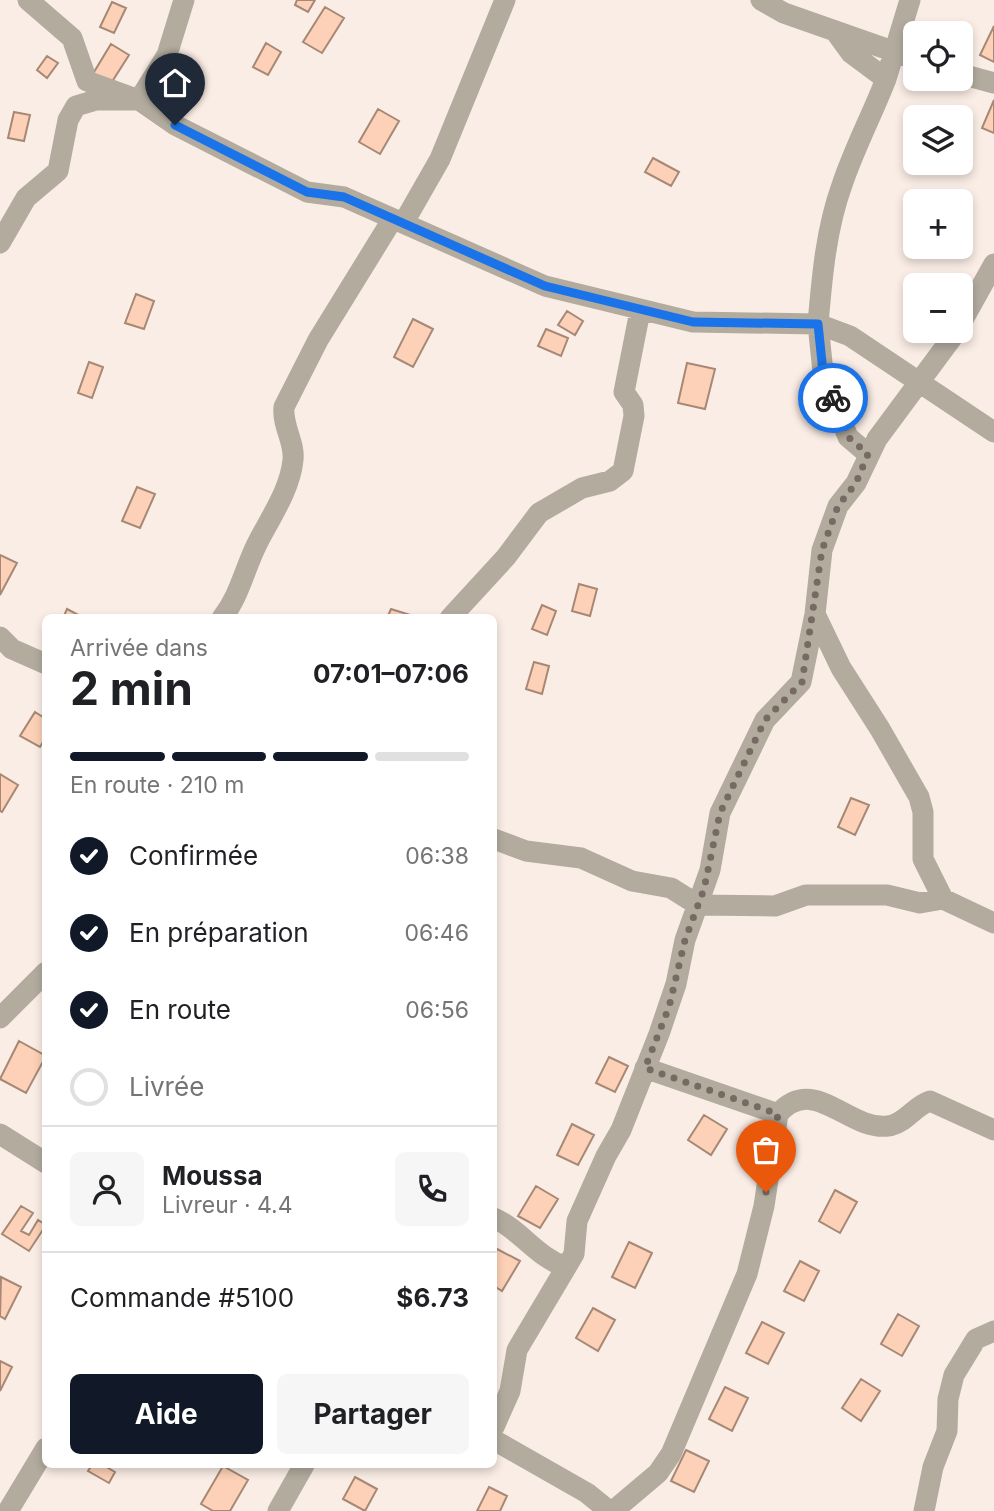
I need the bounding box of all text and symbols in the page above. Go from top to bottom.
map controls [903,21,973,343]
button: locate [903,21,973,91]
pin [145,53,205,125]
icon: home [156,64,194,102]
button: layers [903,105,973,175]
button: + [903,189,973,259]
button: − [903,273,973,343]
courier [798,363,868,433]
icon: bike [814,379,852,417]
text: Arrivée dans [70,634,208,662]
text: 07:01–07:06 [313,658,469,689]
text: 2 min [70,660,193,716]
text: En route · 210 m [70,771,244,799]
icon: check [70,837,108,875]
text: Confirmée [129,840,258,871]
text: 06:38 [405,842,469,870]
icon: check [70,914,108,952]
text: En préparation [129,917,309,948]
text: 06:46 [404,919,469,947]
icon: check [70,991,108,1029]
text: En route [129,994,231,1025]
text: 06:56 [405,996,469,1024]
text: Livrée [129,1071,204,1102]
pin [736,1120,796,1192]
icon: bag [747,1131,785,1169]
button: person [70,1152,144,1226]
button: phone [395,1152,469,1226]
text: Moussa [162,1160,263,1191]
text: Livreur · 4.4 [162,1191,293,1219]
text: Commande #5100 [70,1282,294,1313]
text: $6.73 [396,1282,469,1313]
button: Aide [70,1374,263,1454]
button: Partager [277,1374,469,1454]

